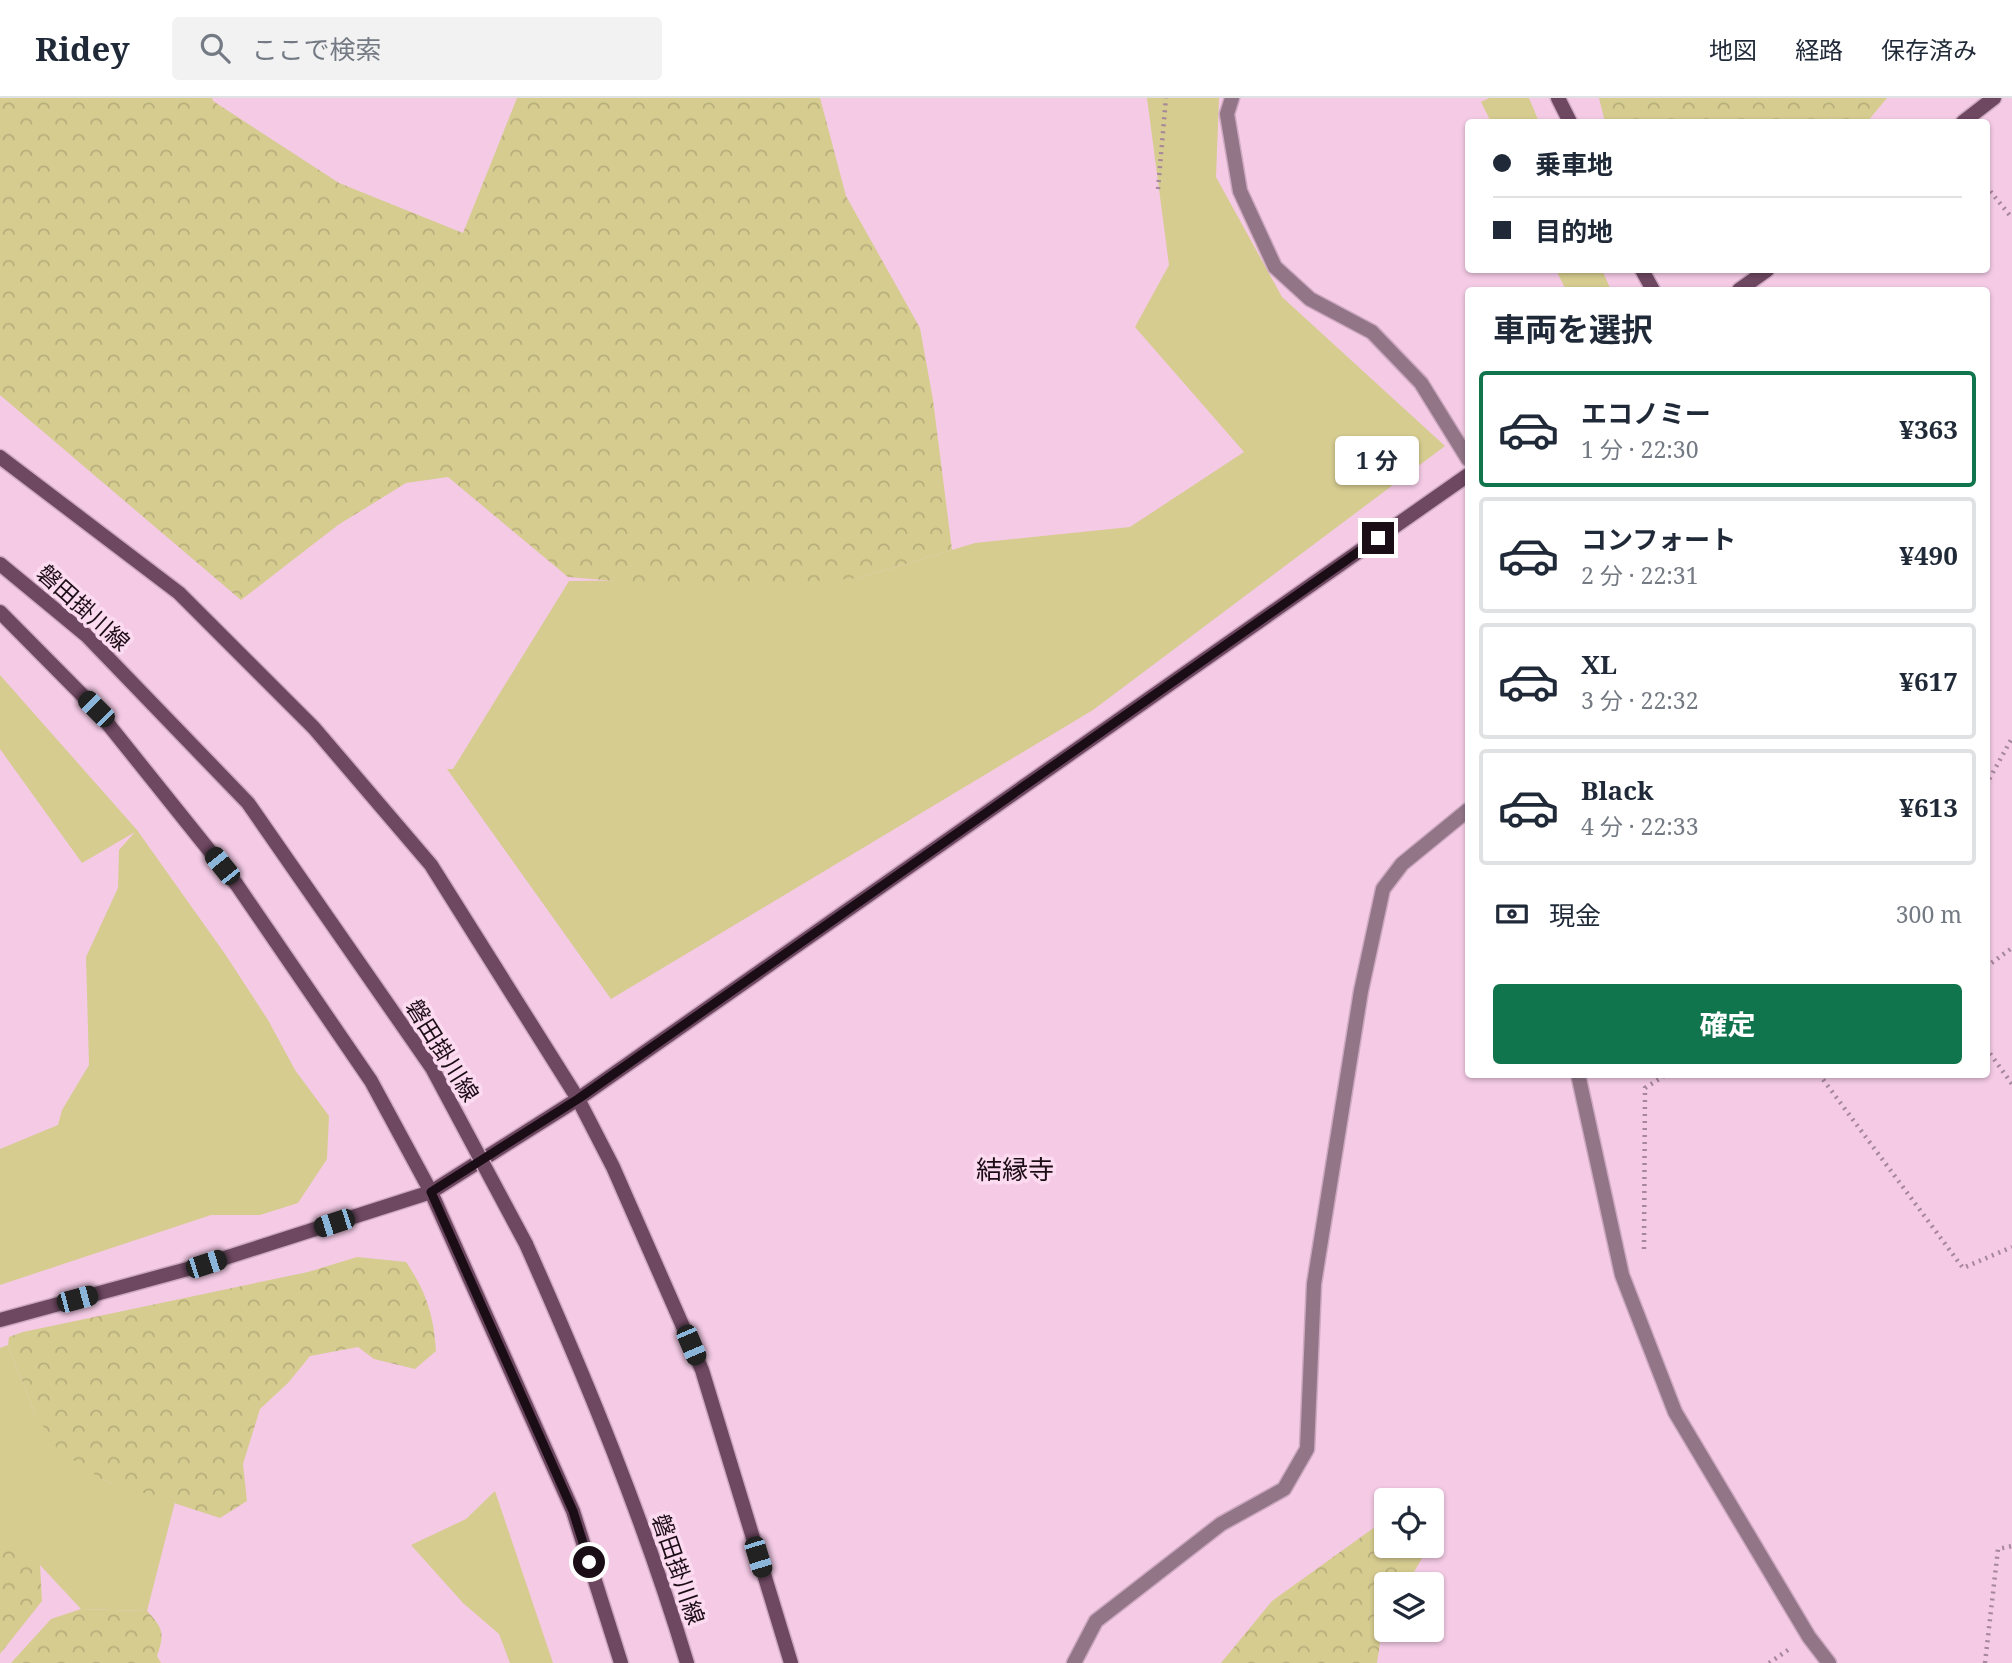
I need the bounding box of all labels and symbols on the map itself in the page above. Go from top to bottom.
callout: 1 分 [1336,436,1420,486]
route end [1362,522,1394,554]
street label: 磐田掛川線 [31,557,137,657]
car [74,687,119,731]
car [201,843,244,889]
street label: 磐田掛川線 [399,993,487,1107]
district label: 結縁寺 [976,1151,1054,1187]
car [311,1207,358,1239]
car [183,1248,230,1280]
car [54,1283,101,1315]
car [674,1322,709,1368]
street label: 磐田掛川線 [645,1509,713,1629]
car [742,1534,775,1580]
route start [573,1546,605,1578]

